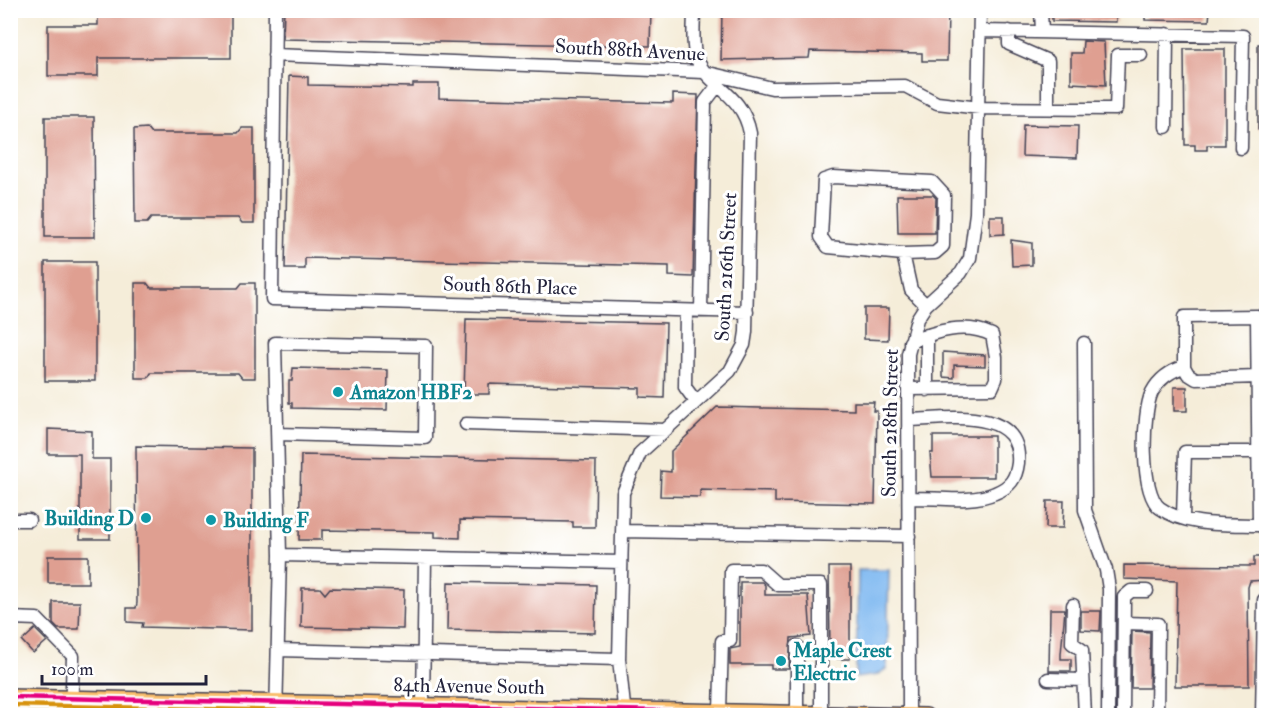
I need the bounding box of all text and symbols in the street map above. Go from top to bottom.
street label: South 88th Avenue [554,34,706,66]
street label: South 216th Street [710,192,742,342]
street label: South 86th Place [442,271,578,301]
street label: South 218th Street [876,348,904,497]
place label: Amazon HBF2 [349,380,472,405]
marker: Amazon HBF2 [331,385,345,399]
place label: Building D [44,506,134,532]
place label: Building F [223,508,309,534]
marker: Building D [139,511,153,525]
marker: Building F [204,513,218,527]
place label: Maple Crest Electric [792,638,892,686]
scale bar [42,648,206,686]
marker: Maple Crest Electric [774,654,788,668]
text: 100 m [51,658,94,681]
street label: 84th Avenue South [393,672,545,700]

